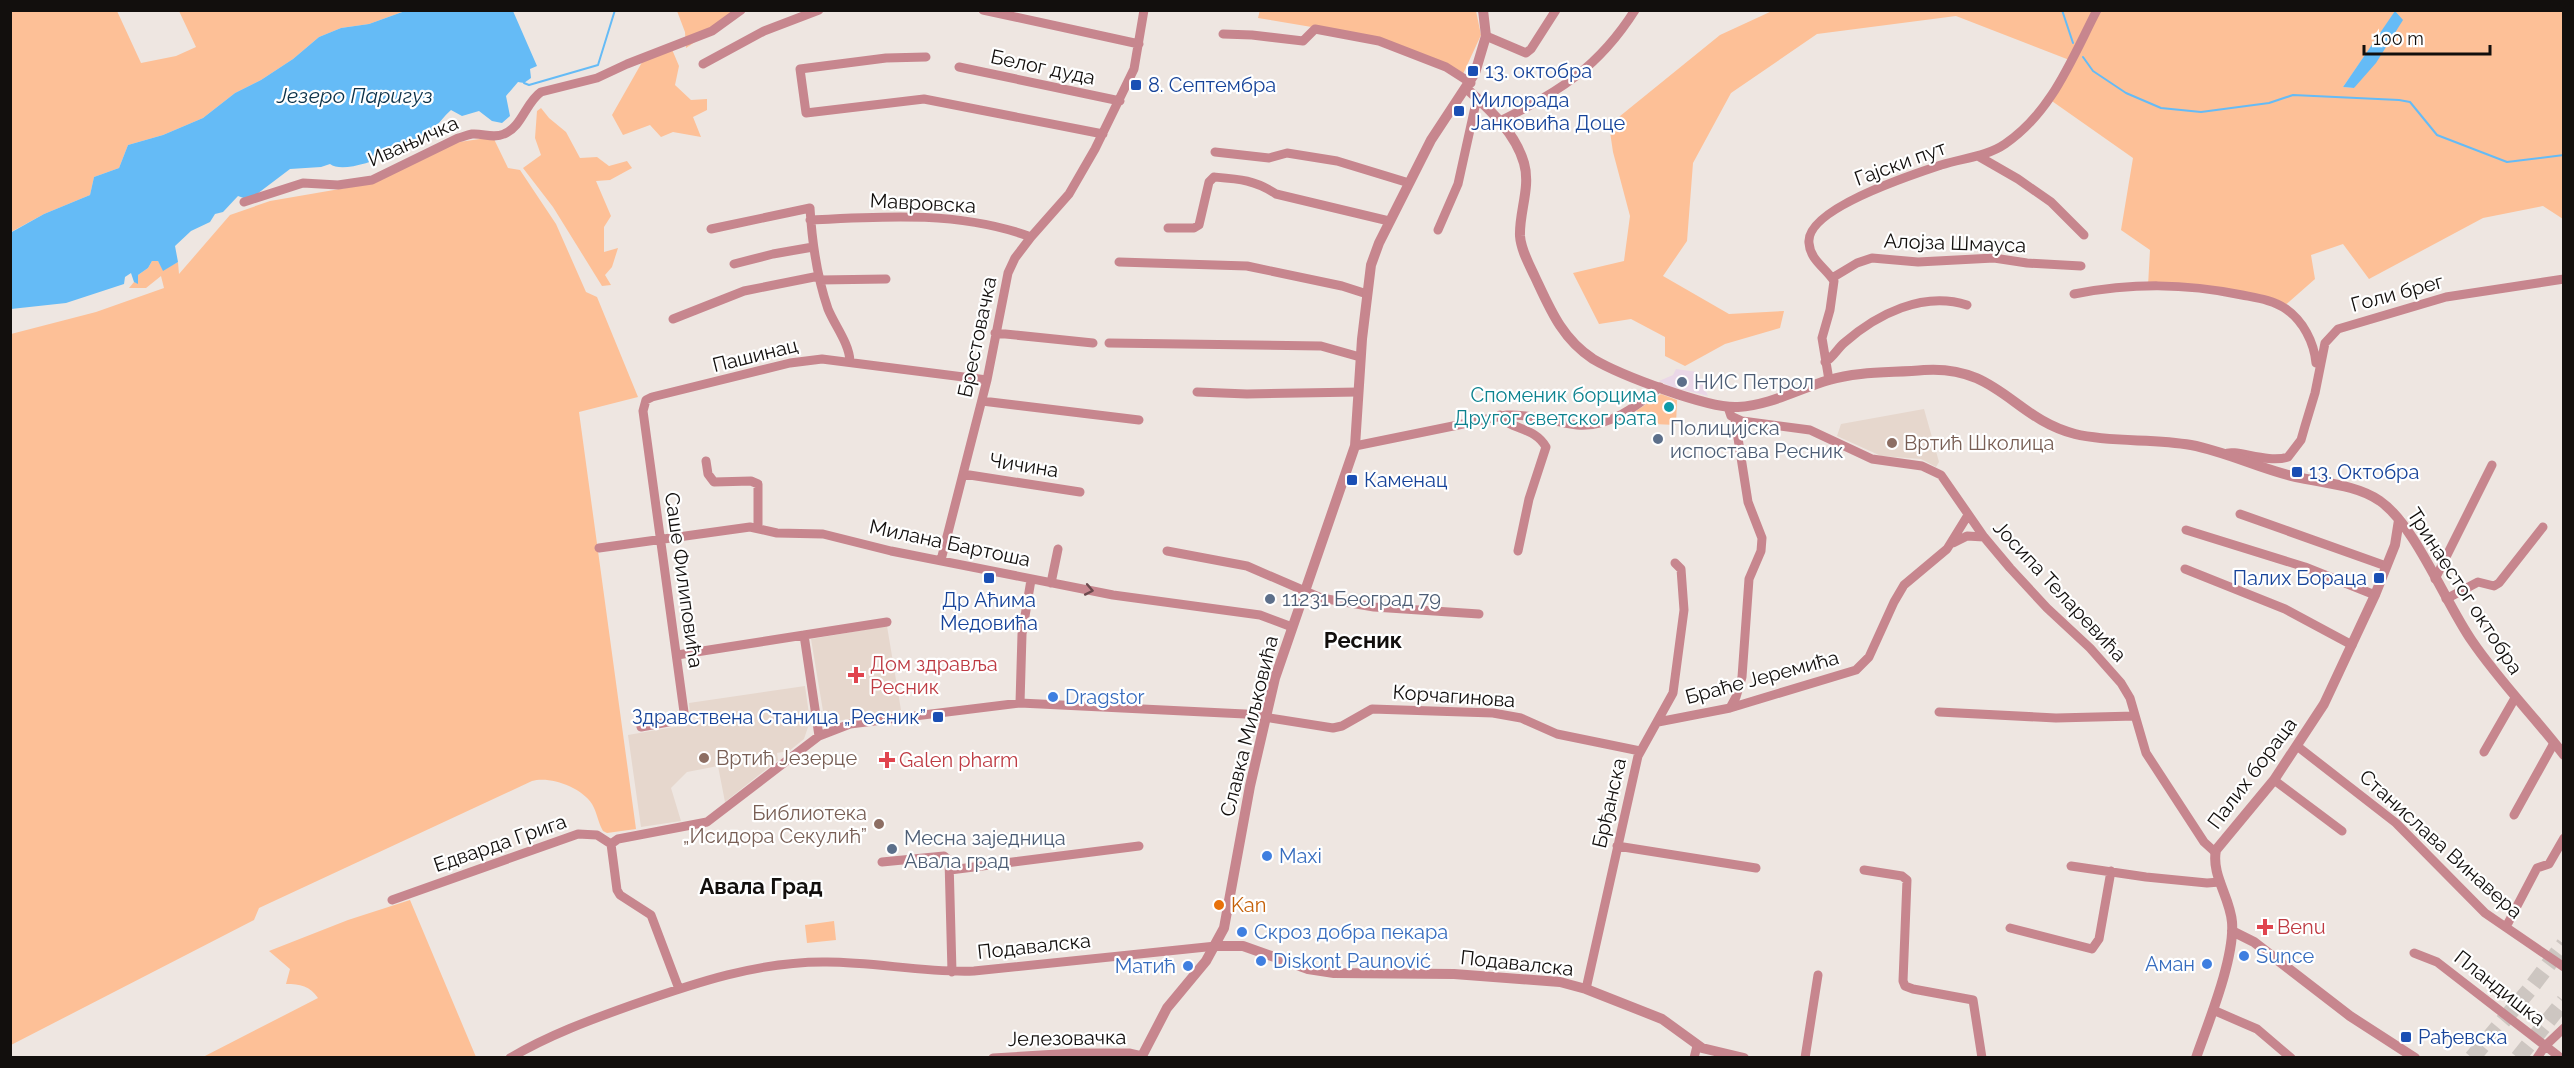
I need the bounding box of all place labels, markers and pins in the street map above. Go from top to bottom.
place label: 13. октобра [1485,59,1592,83]
marker: 13. октобра [1466,64,1480,78]
place label: 8. Септембра [1148,73,1276,97]
marker: 8. Септембра [1129,78,1143,92]
place label: Милорада Јанковића Доце [1471,88,1626,135]
marker: Милорада Јанковића Доце [1452,104,1466,118]
place label: НИС Петрол [1694,370,1814,394]
marker: НИС Петрол [1675,375,1689,389]
place label: Споменик борцима Другог светског рата [1454,383,1657,430]
marker: Споменик борцима Другог светског рата [1662,400,1676,414]
place label: Полицијска испостава Ресник [1670,416,1843,463]
place label: Вртић Школица [1904,431,2054,455]
marker: Полицијска испостава Ресник [1651,432,1665,446]
marker: Вртић Школица [1885,436,1899,450]
place label: 13. Октобра [2309,460,2419,484]
marker: 13. Октобра [2290,465,2304,479]
place label: Каменац [1364,468,1448,492]
marker: Каменац [1345,473,1359,487]
place label: Палих Бораца [2233,566,2367,590]
marker: Др Аћима Медовића [982,571,996,585]
marker: Палих Бораца [2372,571,2386,585]
place label: 11231 Београд 79 [1282,587,1441,611]
place label: Др Аћима Медовића [940,588,1038,635]
marker: 11231 Београд 79 [1263,592,1277,606]
place label: Дом здравља Ресник [870,652,998,699]
marker: Дом здравља Ресник [847,666,865,684]
place label: Dragstor [1065,685,1145,709]
marker: Dragstor [1046,690,1060,704]
place label: Здравствена Станица „Ресник” [632,705,926,729]
marker: Здравствена Станица „Ресник” [931,710,945,724]
place label: Вртић Језерце [716,746,857,770]
place label: Galen pharm [899,748,1018,772]
marker: Вртић Језерце [697,751,711,765]
marker: Galen pharm [880,753,894,767]
place label: Библиотека „Исидора Секулић” [683,801,867,848]
marker: Библиотека „Исидора Секулић” [872,817,886,831]
place label: Месна заједница Авала град [904,826,1066,873]
marker: Месна заједница Авала град [885,842,899,856]
place label: Maxi [1279,844,1322,868]
marker: Maxi [1260,849,1274,863]
place label: Kan [1231,893,1266,917]
marker: Kan [1212,898,1226,912]
place label: Benu [2277,915,2326,939]
place label: Скроз добра пекара [1254,920,1448,944]
marker: Benu [2258,920,2272,934]
marker: Скроз добра пекара [1235,925,1249,939]
place label: Sunce [2256,944,2315,968]
place label: Diskont Paunović [1273,949,1431,973]
marker: Sunce [2237,949,2251,963]
place label: Аман [2145,952,2195,976]
place label: Матић [1115,954,1176,978]
marker: Diskont Paunović [1254,954,1268,968]
marker: Аман [2200,957,2214,971]
marker: Матић [1181,959,1195,973]
place label: Рађевска [2418,1025,2507,1049]
marker: Рађевска [2399,1030,2413,1044]

